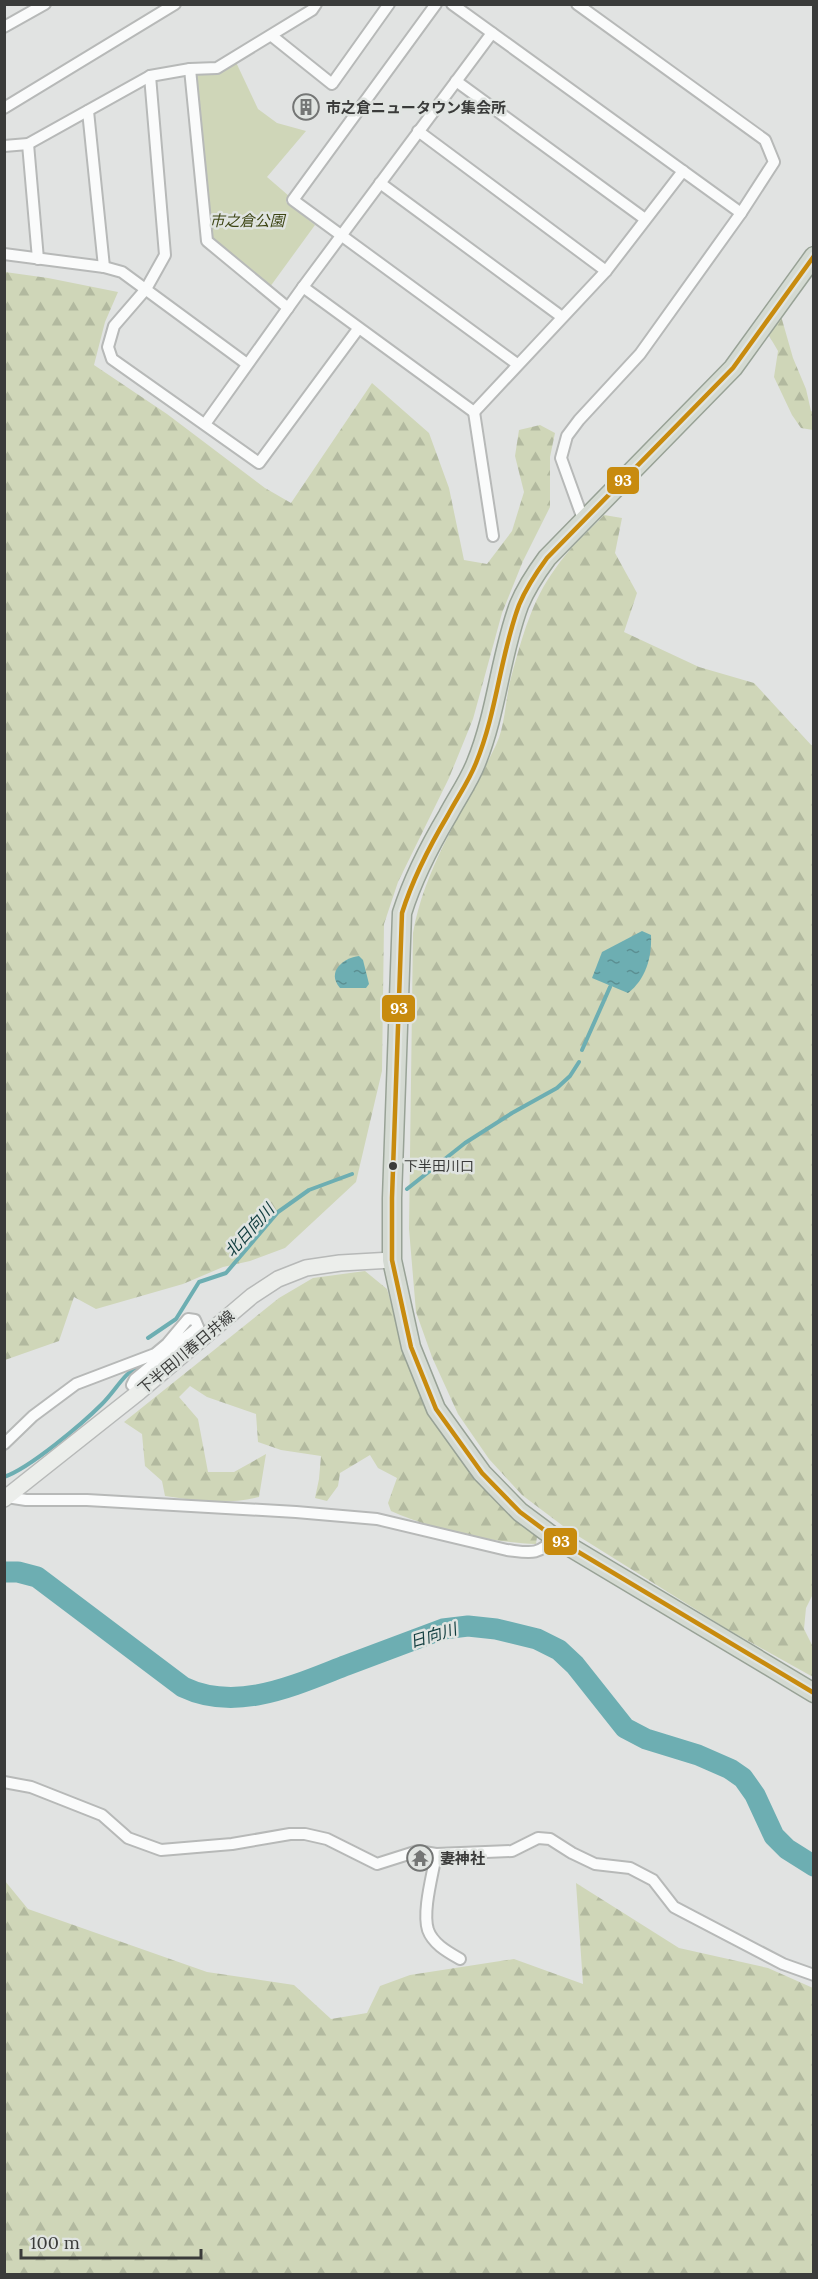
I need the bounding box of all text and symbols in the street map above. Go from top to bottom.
building icon: 市之倉ニュータウン集会所 [291,92,321,122]
place label: 市之倉ニュータウン集会所 [326,98,506,117]
park label: 市之倉公園 [209,211,286,230]
line badge: 93 [606,466,640,495]
text: 93 [614,470,632,490]
line badge: 93 [381,994,416,1023]
text: 93 [390,998,408,1018]
place label: 下半田川口 [404,1157,474,1175]
marker: 下半田川口 [387,1160,399,1172]
water label: 北日向川 [220,1198,279,1260]
street label: 下半田川春日井線 [134,1306,238,1398]
line badge: 93 [543,1527,578,1556]
text: 93 [552,1531,570,1551]
water label: 日向川 [407,1618,461,1652]
temple icon: 妻神社 [405,1843,435,1873]
place label: 妻神社 [440,1849,485,1868]
scale bar [21,2222,201,2260]
text: 100 m [30,2231,80,2254]

